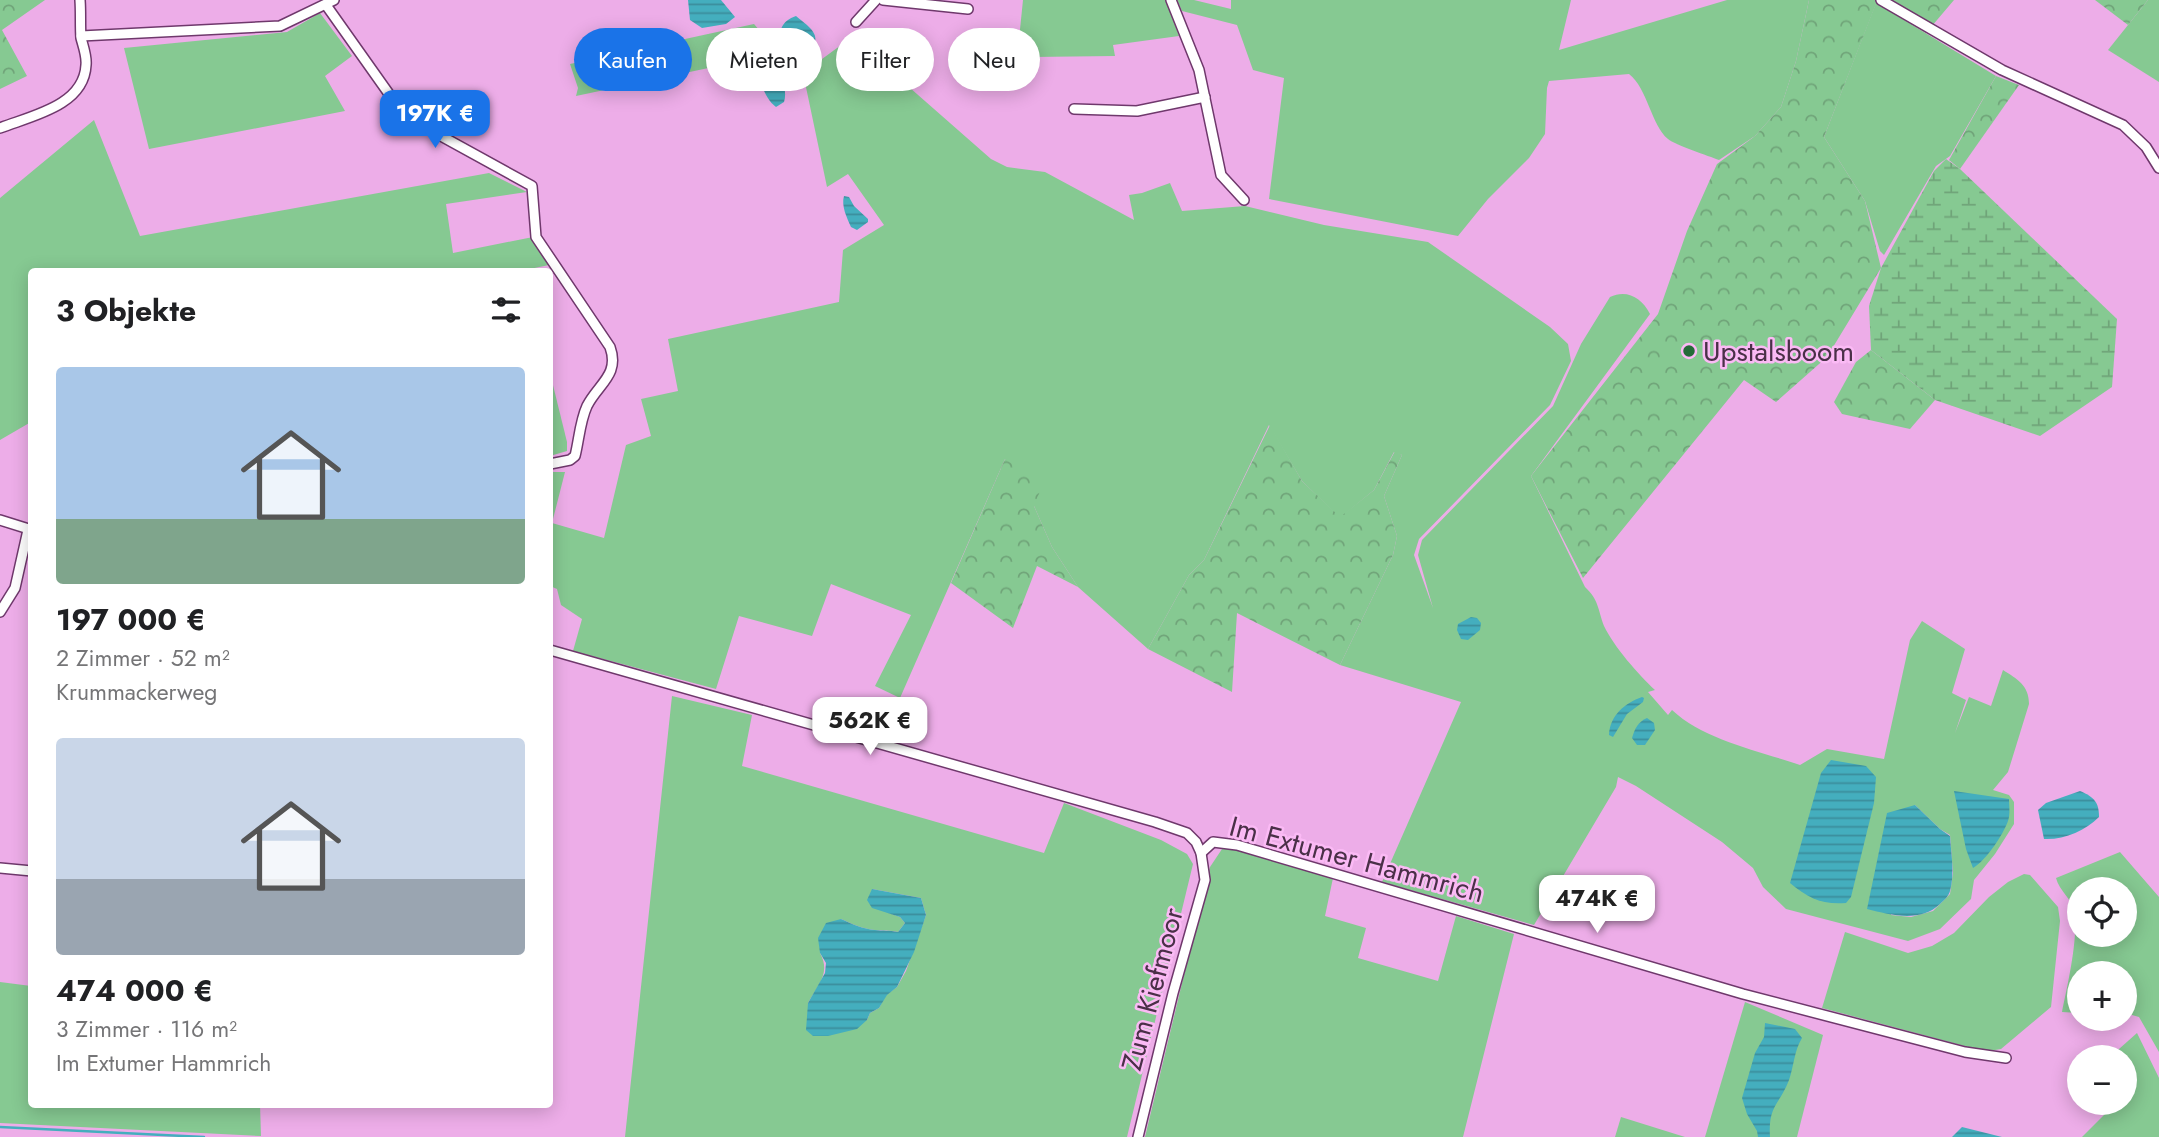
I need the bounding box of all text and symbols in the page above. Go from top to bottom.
chip: Kaufen [574,28,692,91]
chip: Mieten [706,28,822,91]
chip: Filter [836,28,934,91]
chip: Neu [948,28,1040,91]
pin: 197K € [378,90,492,150]
text: 197K € [396,96,474,130]
text: 3 Objekte [56,289,196,332]
icon: filters [487,291,525,329]
place label: Upstalsboom [1703,331,1854,372]
marker: Upstalsboom [1681,343,1697,359]
icon: home [228,412,354,538]
text: 197 000 € [56,598,206,641]
text: 2 Zimmer · 52 m² [56,641,230,675]
text: Krummackerweg [56,675,217,709]
pin: 562K € [813,698,927,757]
text: 562K € [828,703,912,737]
icon: home [228,783,354,909]
street label: Im Extumer Hammrich [1225,806,1489,913]
pin: 474K € [1540,876,1654,935]
map controls [2067,877,2137,1115]
button: locate [2067,877,2137,947]
text: 474K € [1555,881,1639,915]
street label: Zum Kiefmoor [1111,903,1194,1075]
button: + [2067,961,2137,1031]
text: 474 000 € [56,969,213,1012]
text: 3 Zimmer · 116 m² [56,1012,237,1046]
button: − [2067,1045,2137,1115]
text: Im Extumer Hammrich [56,1046,271,1080]

